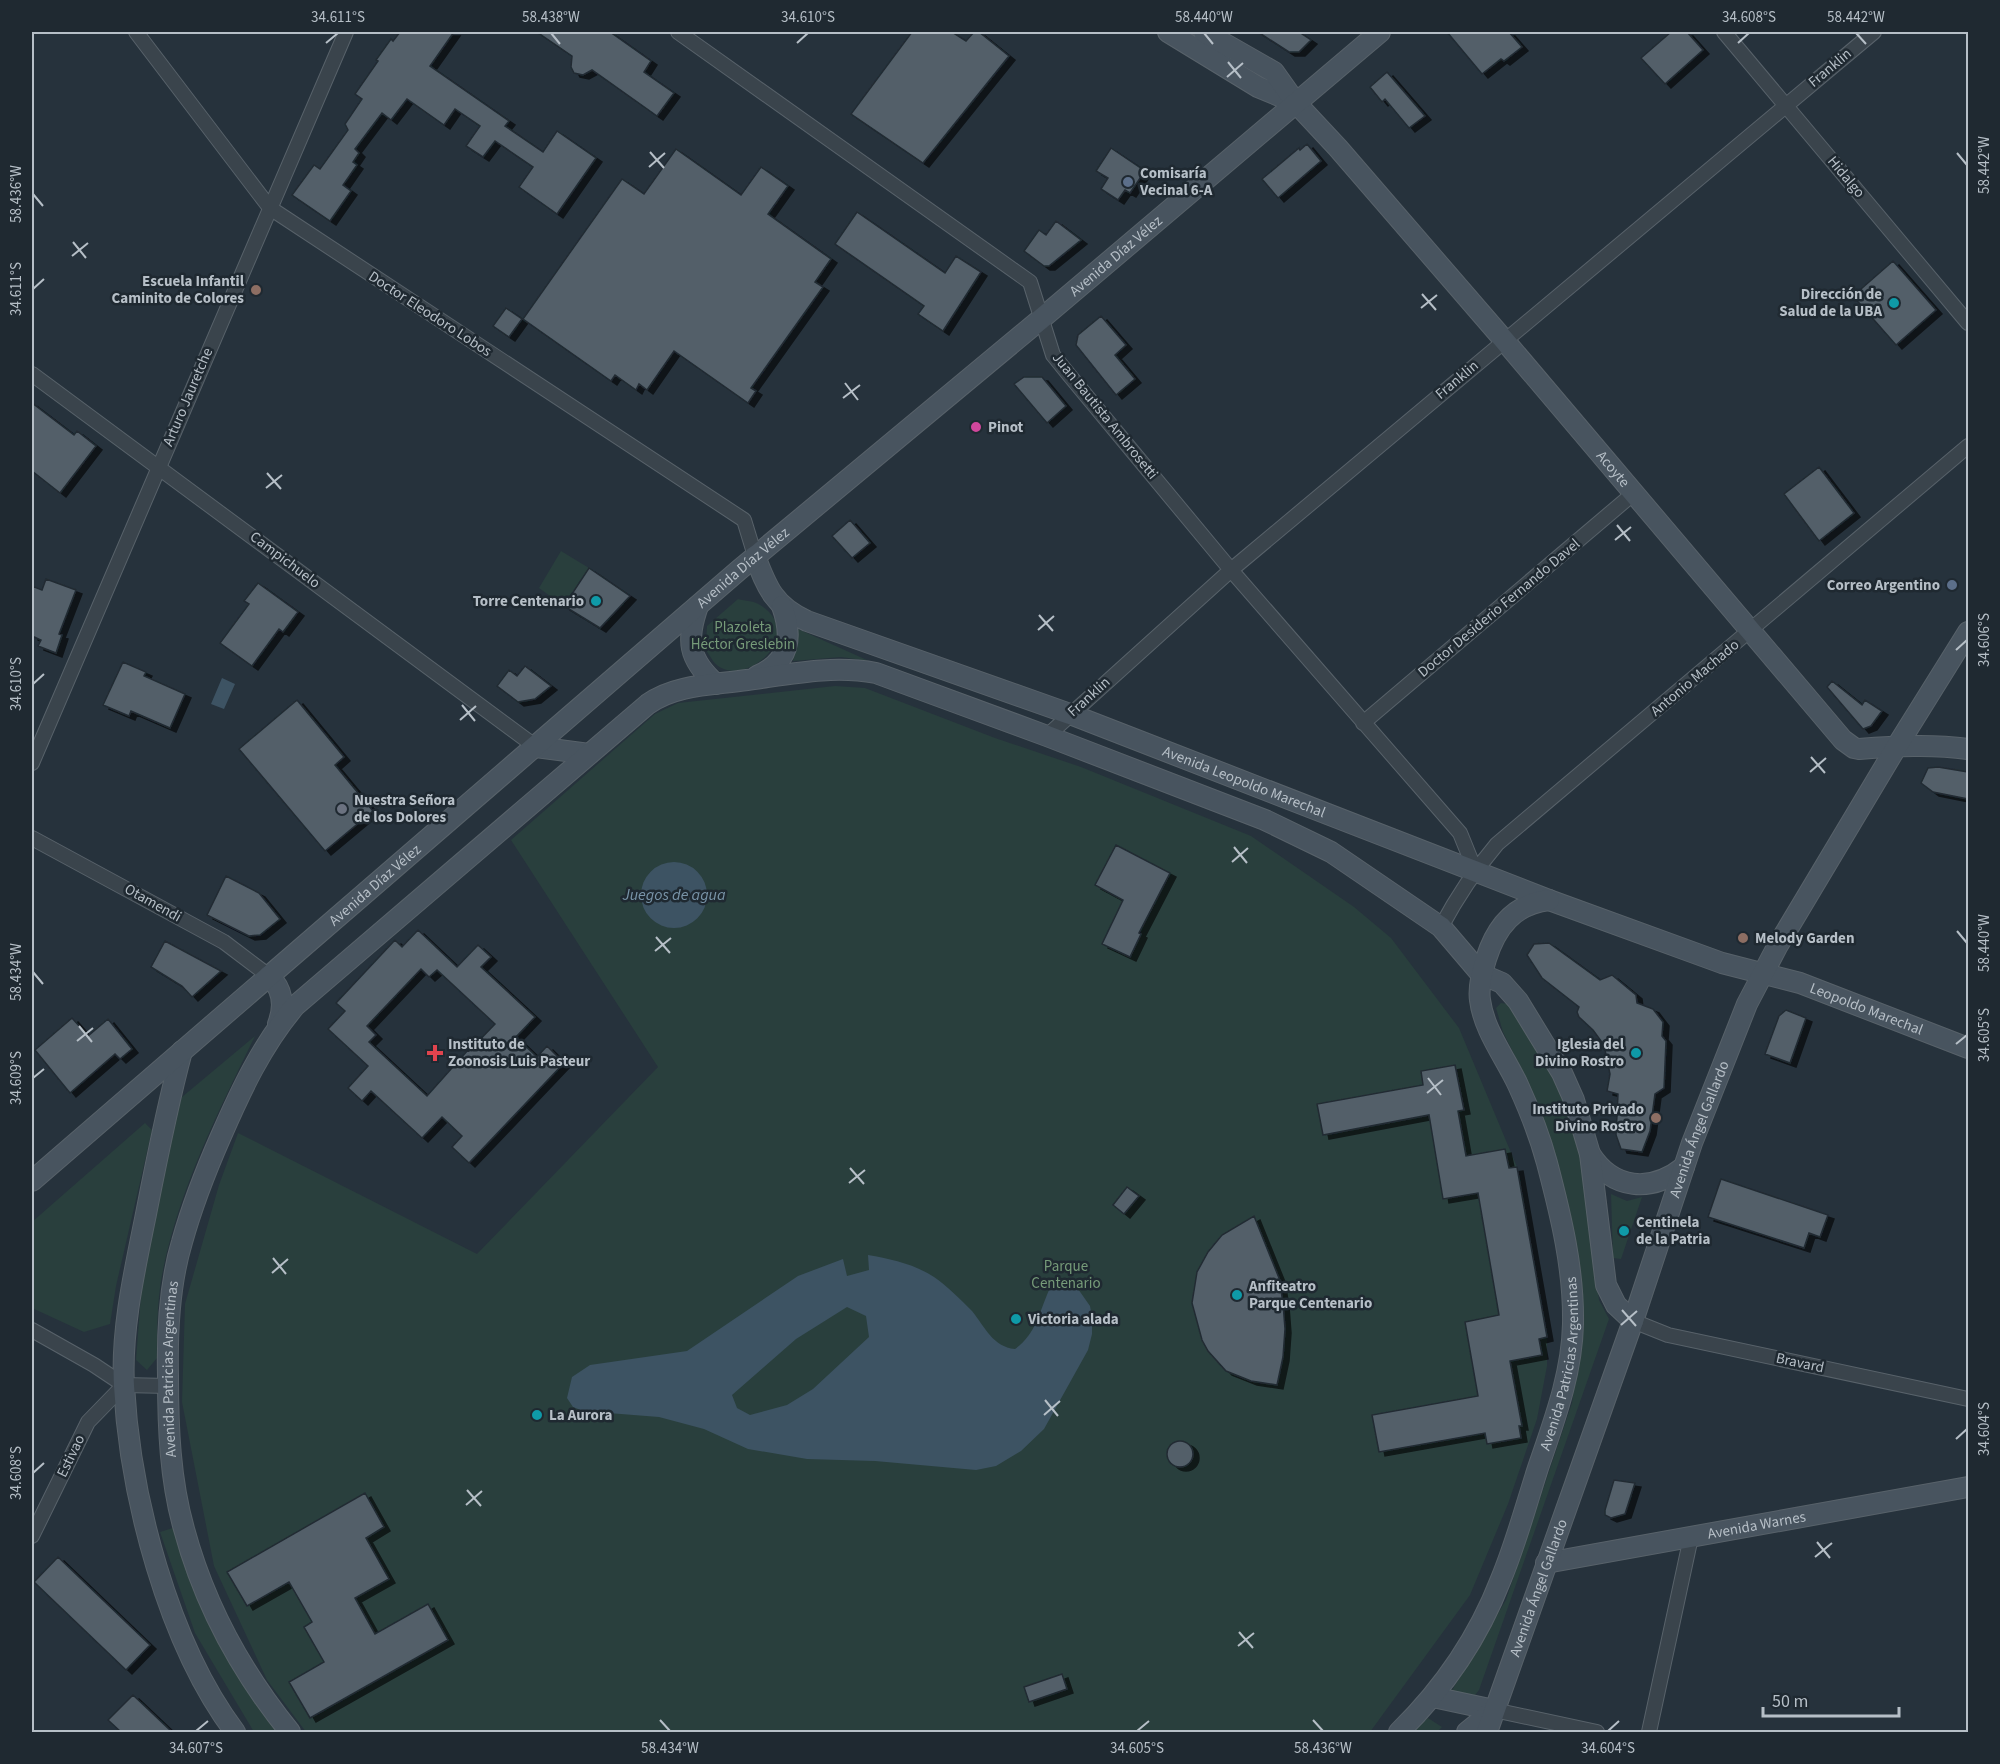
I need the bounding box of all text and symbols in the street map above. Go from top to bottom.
text: 34.611°S [311,7,365,28]
text: 58.438°W [522,7,580,28]
text: 34.610°S [781,7,835,28]
text: 58.440°W [1175,7,1233,28]
text: 34.608°S [1722,7,1776,28]
text: 58.442°W [1827,7,1885,28]
street label: Franklin [1804,44,1856,92]
text: 58.442°W [1974,136,1995,194]
street label: Hidalgo [1822,152,1870,202]
place label: Comisaría Vecinal 6-A [1139,163,1213,201]
text: 58.436°W [6,165,27,223]
marker: Comisaría Vecinal 6-A [1121,175,1135,189]
street label: Avenida Díaz Vélez [1065,210,1167,301]
text: 34.611°S [6,262,27,316]
street label: Doctor Eleodoro Lobos [364,266,496,362]
place label: Escuela Infantil Caminito de Colores [112,271,245,309]
marker: Escuela Infantil Caminito de Colores [249,283,263,297]
place label: Dirección de Salud de la UBA [1779,284,1882,322]
marker: Dirección de Salud de la UBA [1887,296,1901,310]
street label: Arturo Jauretche [158,344,218,450]
street label: Juan Bautista Ambrosetti [1047,348,1163,484]
street label: Franklin [1431,356,1483,404]
place label: Pinot [988,417,1024,438]
marker: Pinot [969,420,983,434]
street label: Acoyte [1592,446,1635,492]
street label: Avenida Díaz Vélez [692,522,794,613]
street label: Campichuelo [245,527,325,593]
street label: Doctor Desiderio Fernando Davel [1413,534,1585,682]
place label: Correo Argentino [1827,575,1940,596]
marker: Correo Argentino [1945,578,1959,592]
place label: Torre Centenario [473,591,584,612]
marker: Torre Centenario [589,594,603,608]
text: 34.606°S [1974,613,1995,667]
park label: Plazoleta Héctor Greslebin [691,617,795,655]
street label: Antonio Machado [1646,635,1744,721]
text: 34.610°S [6,657,27,711]
street label: Franklin [1063,672,1115,722]
street label: Avenida Leopoldo Marechal [1160,740,1329,823]
place label: Nuestra Señora de los Dolores [354,790,455,828]
marker: Nuestra Señora de los Dolores [335,802,349,816]
street label: Avenida Díaz Vélez [324,839,425,931]
street label: Otamendi [121,879,185,927]
water label: Juegos de agua [621,884,726,906]
text: 58.440°W [1974,914,1995,972]
place label: Melody Garden [1755,928,1854,949]
marker: Melody Garden [1736,931,1750,945]
text: 58.434°W [6,943,27,1001]
street label: Leopoldo Marechal [1807,977,1926,1040]
text: 34.605°S [1974,1008,1995,1062]
place label: Instituto de Zoonosis Luis Pasteur [448,1034,590,1072]
place label: Iglesia del Divino Rostro [1535,1034,1625,1072]
marker: Instituto de Zoonosis Luis Pasteur [426,1044,444,1062]
marker: Iglesia del Divino Rostro [1629,1046,1643,1060]
text: 34.609°S [6,1051,27,1105]
street label: Avenida Ángel Gallardo [1664,1058,1734,1201]
place label: Instituto Privado Divino Rostro [1532,1099,1644,1137]
marker: Instituto Privado Divino Rostro [1649,1111,1663,1125]
place label: Centinela de la Patria [1636,1212,1710,1250]
marker: Centinela de la Patria [1617,1224,1631,1238]
park label: Parque Centenario [1031,1256,1101,1294]
place label: Anfiteatro Parque Centenario [1248,1276,1372,1314]
street label: Avenida Patricias Argentinas [1534,1276,1584,1453]
street label: Avenida Patricias Argentinas [157,1279,184,1458]
marker: Anfiteatro Parque Centenario [1230,1288,1244,1302]
place label: Victoria alada [1027,1309,1119,1330]
marker: Victoria alada [1009,1312,1023,1326]
street label: Bravard [1774,1348,1826,1378]
text: 34.604°S [1974,1402,1995,1456]
place label: La Aurora [549,1405,612,1426]
marker: La Aurora [530,1408,544,1422]
street label: Estivao [52,1431,90,1481]
text: 34.608°S [6,1446,27,1500]
street label: Avenida Warnes [1706,1506,1807,1544]
street label: Avenida Ángel Gallardo [1504,1516,1572,1660]
scale bar [1763,1680,1900,1718]
text: 50 m [1772,1689,1808,1714]
text: 34.607°S [169,1738,223,1759]
text: 58.434°W [641,1738,699,1759]
text: 34.605°S [1110,1738,1164,1759]
text: 58.436°W [1294,1738,1352,1759]
text: 34.604°S [1581,1738,1635,1759]

